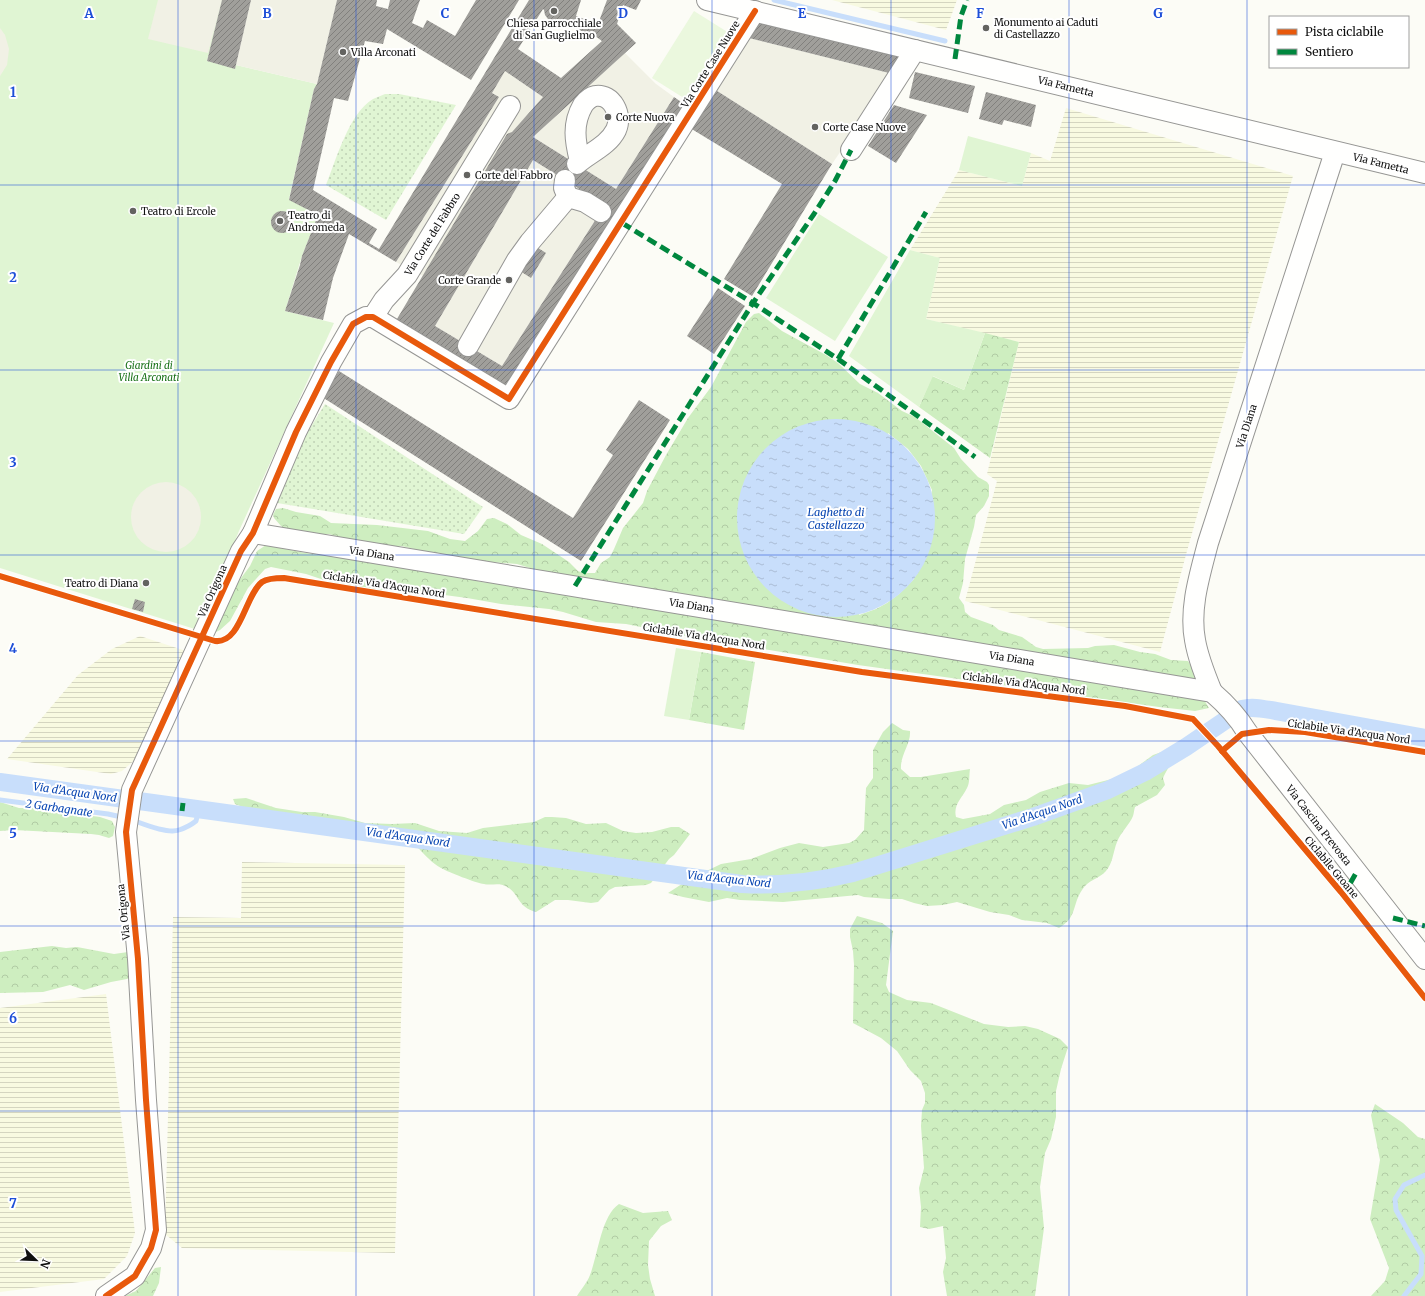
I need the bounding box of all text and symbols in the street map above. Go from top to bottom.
text: A [83,5,94,22]
text: B [262,5,272,22]
text: C [441,5,450,22]
text: D [618,5,628,22]
text: E [798,5,807,22]
text: F [976,5,984,22]
text: G [1153,5,1163,22]
marker: Chiesa parrocchiale di San Guglielmo [549,6,559,16]
place label: Monumento ai Caduti di Castellazzo [994,16,1098,41]
legend [1269,16,1409,68]
place label: Chiesa parrocchiale di San Guglielmo [507,17,601,42]
street label: Via Corte Case Nuove [678,18,743,111]
marker: Monumento ai Caduti di Castellazzo [981,23,991,33]
text: Pista ciclabile [1305,24,1383,39]
text: Sentiero [1305,44,1353,59]
place label: Villa Arconati [350,46,416,59]
marker: Villa Arconati [338,47,348,57]
street label: Via Fametta [1036,73,1096,100]
text: 1 [10,84,16,101]
place label: Corte Nuova [616,111,675,124]
marker: Corte Nuova [603,112,613,122]
place label: Corte Case Nuove [823,121,906,134]
marker: Corte Case Nuove [810,122,820,132]
street label: Via Fametta [1351,150,1411,177]
place label: Corte del Fabbro [475,169,553,182]
marker: Corte del Fabbro [462,170,472,180]
street label: Via Corte del Fabbro [401,190,463,279]
place label: Teatro di Ercole [141,205,216,218]
marker: Teatro di Ercole [128,206,138,216]
place label: Teatro di Andromeda [287,209,345,234]
marker: Teatro di Andromeda [275,216,285,226]
text: 2 [9,269,17,286]
place label: Corte Grande [438,274,501,287]
marker: Corte Grande [504,275,514,285]
park label: Giardini di Villa Arconati [118,359,180,384]
street label: Via Diana [1233,402,1260,451]
text: 3 [9,454,17,471]
water label: Laghetto di Castellazzo [807,505,865,532]
street label: Via Diana [347,543,396,564]
street label: Via Origona [195,562,230,620]
street label: Ciclabile Via d’Acqua Nord [322,568,446,601]
place label: Teatro di Diana [65,577,139,590]
marker: Teatro di Diana [141,578,151,588]
street label: Via Diana [667,595,716,616]
street label: Ciclabile Via d’Acqua Nord [642,620,766,653]
text: 4 [9,640,18,657]
street label: Via Diana [987,648,1036,669]
street label: Ciclabile Via d’Acqua Nord [962,670,1086,697]
street label: Ciclabile Via d’Acqua Nord [1287,716,1411,747]
water label: Via d'Acqua Nord [32,779,118,805]
street label: Via Cascina Prevosta [1282,782,1355,869]
water label: Via d'Acqua Nord [1000,792,1085,832]
water label: 2 Garbagnate [24,796,94,820]
water label: Via d'Acqua Nord [365,824,451,850]
text: 5 [9,825,17,842]
street label: Ciclabile Groane [1302,834,1361,901]
water label: Via d'Acqua Nord [686,868,772,890]
street label: Via Origona [114,883,133,942]
text: 6 [9,1010,17,1027]
text: 7 [9,1195,17,1212]
north arrow [16,1240,56,1280]
text: N [37,1257,53,1271]

